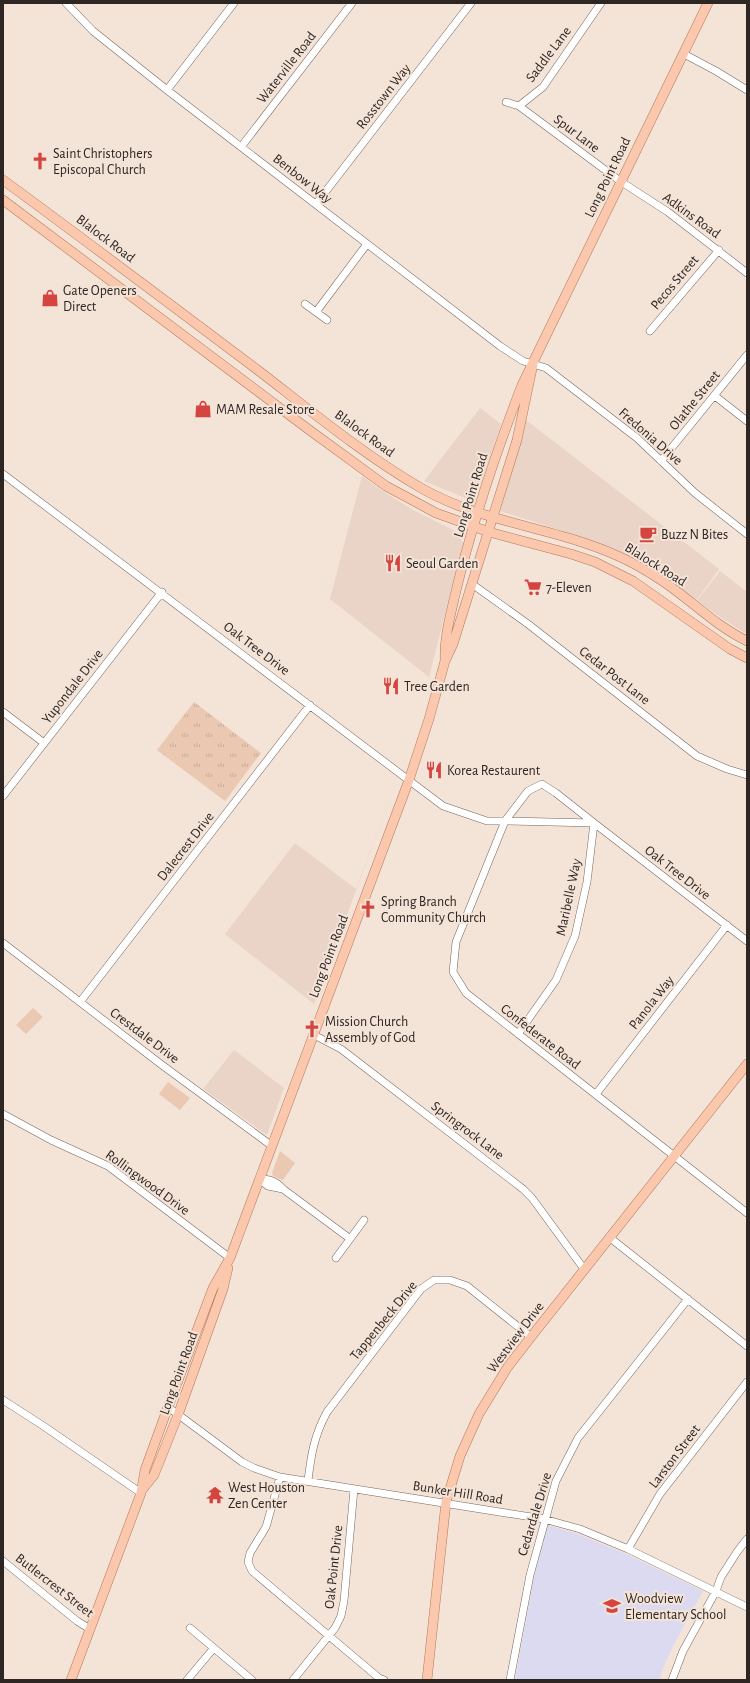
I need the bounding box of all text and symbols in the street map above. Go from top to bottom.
street label: Saddle Lane [524,24,574,85]
street label: Waterville Road [255,29,319,106]
street label: Rosstown Way [354,61,413,132]
street label: Spur Lane [551,112,602,155]
street label: Long Point Road [582,135,633,220]
place label: Saint Christophers Episcopal Church [53,147,152,177]
church icon: Saint Christophers Episcopal Church [30,151,50,171]
street label: Benbow Way [270,152,335,206]
street label: Adkins Road [660,190,723,241]
street label: Blalock Road [73,212,137,265]
street label: Pecos Street [648,253,702,312]
place label: Gate Openers Direct [63,284,137,314]
shop icon: Gate Openers Direct [40,288,60,308]
street label: Olathe Street [667,368,723,433]
shop icon: MAM Resale Store [193,399,213,419]
place label: MAM Resale Store [216,403,315,417]
street label: Fredonia Drive [616,406,685,468]
street label: Blalock Road [332,408,397,460]
street label: Long Point Road [451,451,490,539]
cafe icon: Buzz N Bites [638,524,658,544]
place label: Buzz N Bites [661,528,728,542]
street label: Blalock Road [622,540,689,589]
restaurant icon: Seoul Garden [383,553,403,573]
place label: Seoul Garden [406,557,479,571]
supermarket icon: 7-Eleven [523,577,543,597]
place label: 7-Eleven [546,581,592,595]
street label: Oak Tree Drive [221,619,292,678]
street label: Cedar Post Lane [576,644,652,708]
street label: Yupondale Drive [40,647,106,726]
restaurant icon: Tree Garden [381,676,401,696]
place label: Tree Garden [404,680,470,694]
restaurant icon: Korea Restaurent [424,760,444,780]
place label: Korea Restaurent [447,764,541,778]
street label: Dalecrest Drive [155,810,217,884]
street label: Oak Tree Drive [642,843,713,903]
street label: Maribelle Way [554,857,584,937]
place label: Spring Branch Community Church [381,895,486,925]
church icon: Spring Branch Community Church [358,899,378,919]
street label: Long Point Road [307,913,351,1000]
street label: Panola Way [627,973,677,1032]
street label: Confederate Road [498,1002,583,1072]
street label: Crestdale Drive [107,1005,182,1066]
place label: Mission Church Assembly of God [325,1015,415,1045]
church icon: Mission Church Assembly of God [302,1019,322,1039]
street label: Springrock Lane [429,1099,506,1163]
street label: Rollingwood Drive [103,1148,192,1218]
street label: Tappenbeck Drive [348,1278,420,1363]
street label: Westview Drive [485,1300,547,1376]
street label: Long Point Road [157,1330,200,1417]
street label: Larston Street [647,1422,703,1491]
street label: Cedardale Drive [516,1471,554,1558]
street label: Bunker Hill Road [412,1479,504,1507]
place label: West Houston Zen Center [228,1481,305,1511]
temple icon: West Houston Zen Center [205,1485,225,1505]
street label: Oak Point Drive [323,1525,345,1610]
street label: Butlercrest Street [13,1551,96,1621]
place label: Woodview Elementary School [625,1592,727,1622]
school or university icon: Woodview Elementary School [602,1596,622,1616]

